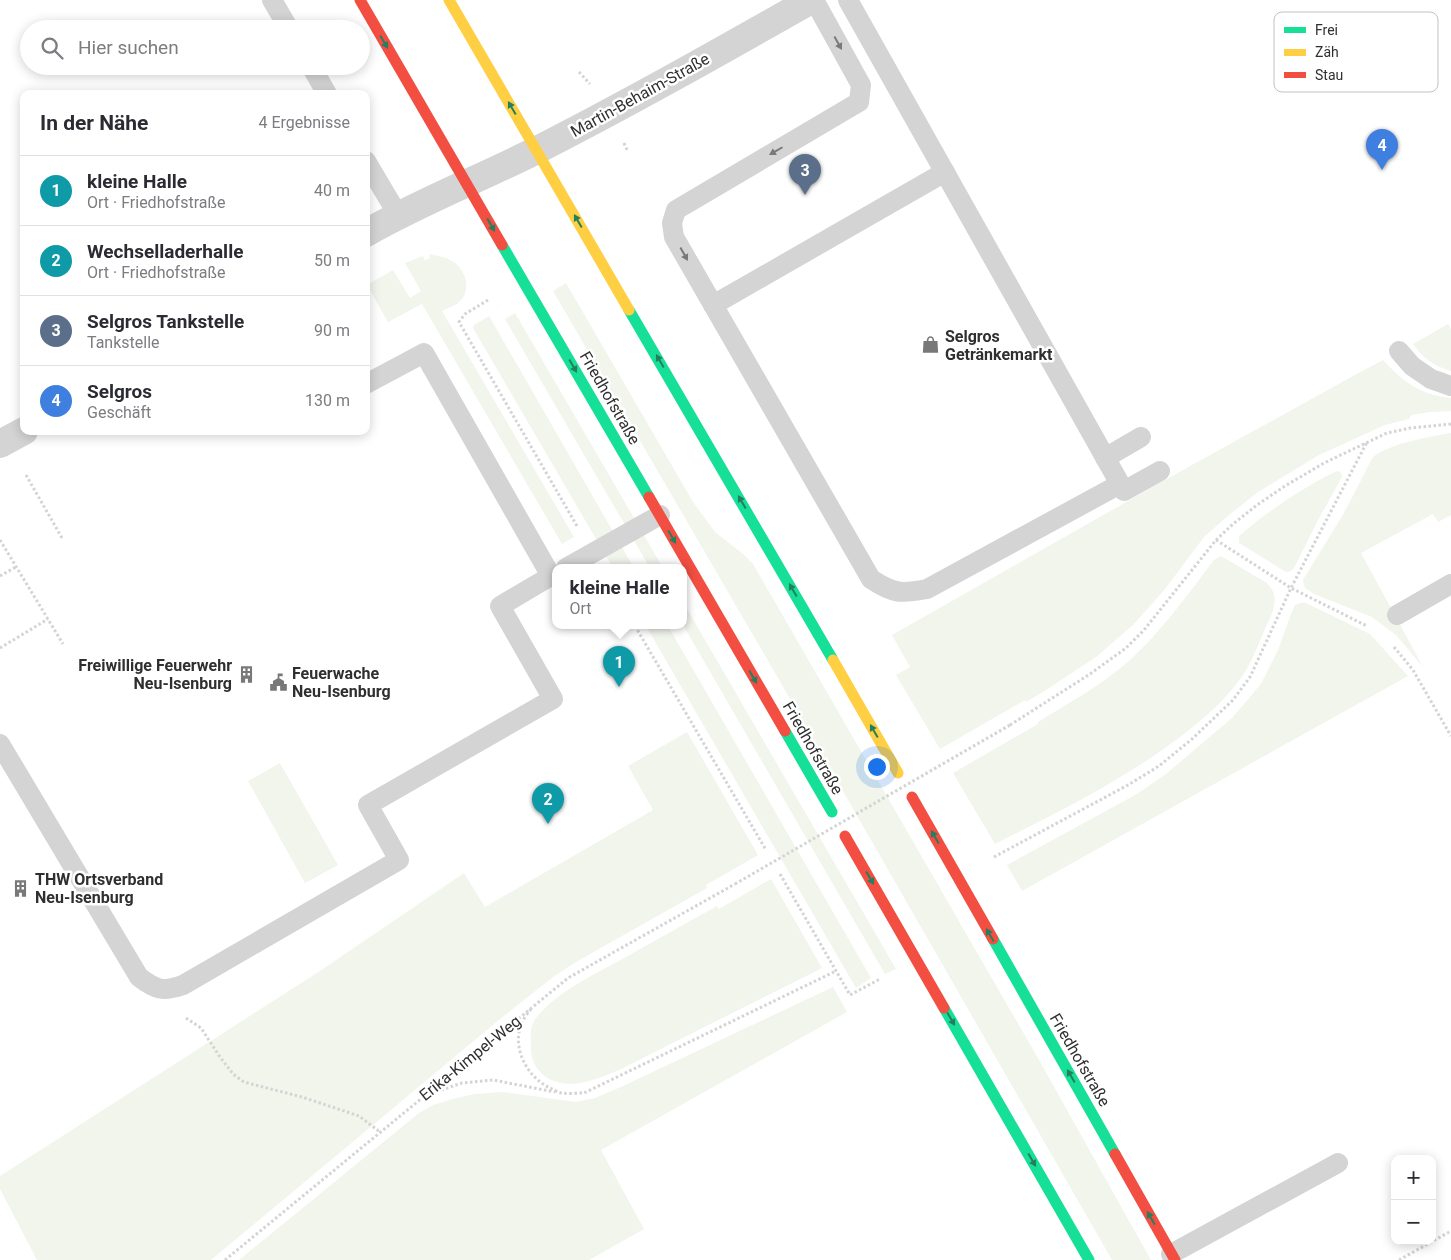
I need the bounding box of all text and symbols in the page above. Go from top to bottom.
legend [1274,12,1438,92]
search box [20,20,370,75]
text: Frei [1315,22,1338,38]
icon: search [38,34,66,62]
one-way arrow [834,35,842,50]
text: Hier suchen [78,36,179,59]
one-way arrow [380,36,389,49]
text: Zäh [1315,44,1339,60]
street label: Martin-Behaim-Straße [567,49,713,141]
text: Stau [1315,67,1343,83]
one-way arrow [508,101,517,114]
text: In der Nähe [40,111,148,135]
text: 4 Ergebnisse [258,113,350,132]
pin: 4 [1366,129,1398,170]
one-way arrow [769,147,782,156]
pin: 3 [789,154,821,195]
text: kleine Halle [87,170,187,193]
text: 1 [51,181,61,200]
text: 40 m [314,181,350,200]
text: Ort · Friedhofstraße [87,193,225,212]
one-way arrow [574,214,582,228]
one-way arrow [487,219,496,232]
text: Wechselladerhalle [87,240,243,263]
one-way arrow [680,246,688,261]
text: 2 [51,251,61,270]
text: 50 m [314,251,350,270]
text: Ort · Friedhofstraße [87,263,225,282]
text: Selgros Tankstelle [87,310,244,333]
text: 3 [51,321,61,340]
text: 90 m [314,321,350,340]
place label: Selgros Getränkemarkt [945,327,1053,364]
text: Tankstelle [87,333,160,352]
shop icon: Selgros Getränkemarkt [921,335,941,355]
street label: Friedhofstraße [576,348,644,448]
one-way arrow [656,354,664,369]
one-way arrow [568,359,577,372]
text: Selgros [87,380,152,403]
text: 4 [51,391,61,410]
text: 130 m [305,391,350,410]
text: Geschäft [87,403,151,422]
one-way arrow [737,495,746,508]
one-way arrow [668,529,676,544]
popup [552,564,687,629]
text: kleine Halle [569,576,670,599]
one-way arrow [788,584,797,597]
text: Ort [569,599,592,618]
pin: 1 [603,646,635,687]
place label: Freiwillige Feuerwehr Neu-Isenburg [78,656,232,693]
building icon: Freiwillige Feuerwehr Neu-Isenburg [236,664,256,684]
place label: Feuerwache Neu-Isenburg [292,664,391,701]
one-way arrow [749,671,758,684]
public building icon: Feuerwache Neu-Isenburg [268,672,288,692]
street label: Friedhofstraße [779,698,847,798]
one-way arrow [869,725,878,738]
your location [864,754,890,780]
pin: 2 [532,783,564,824]
one-way arrow [931,829,939,844]
place label: THW Ortsverband Neu-Isenburg [35,870,163,907]
one-way arrow [865,872,874,885]
building icon: THW Ortsverband Neu-Isenburg [11,878,31,898]
one-way arrow [986,928,995,941]
street label: Friedhofstraße [1046,1010,1114,1110]
street label: Erika-Kimpel-Weg [416,1011,524,1105]
one-way arrow [946,1013,955,1026]
one-way arrow [1066,1070,1075,1083]
one-way arrow [1028,1153,1036,1167]
map controls [1391,1155,1436,1245]
button: + [1391,1155,1436,1200]
button: − [1391,1200,1436,1245]
one-way arrow [1146,1211,1155,1224]

